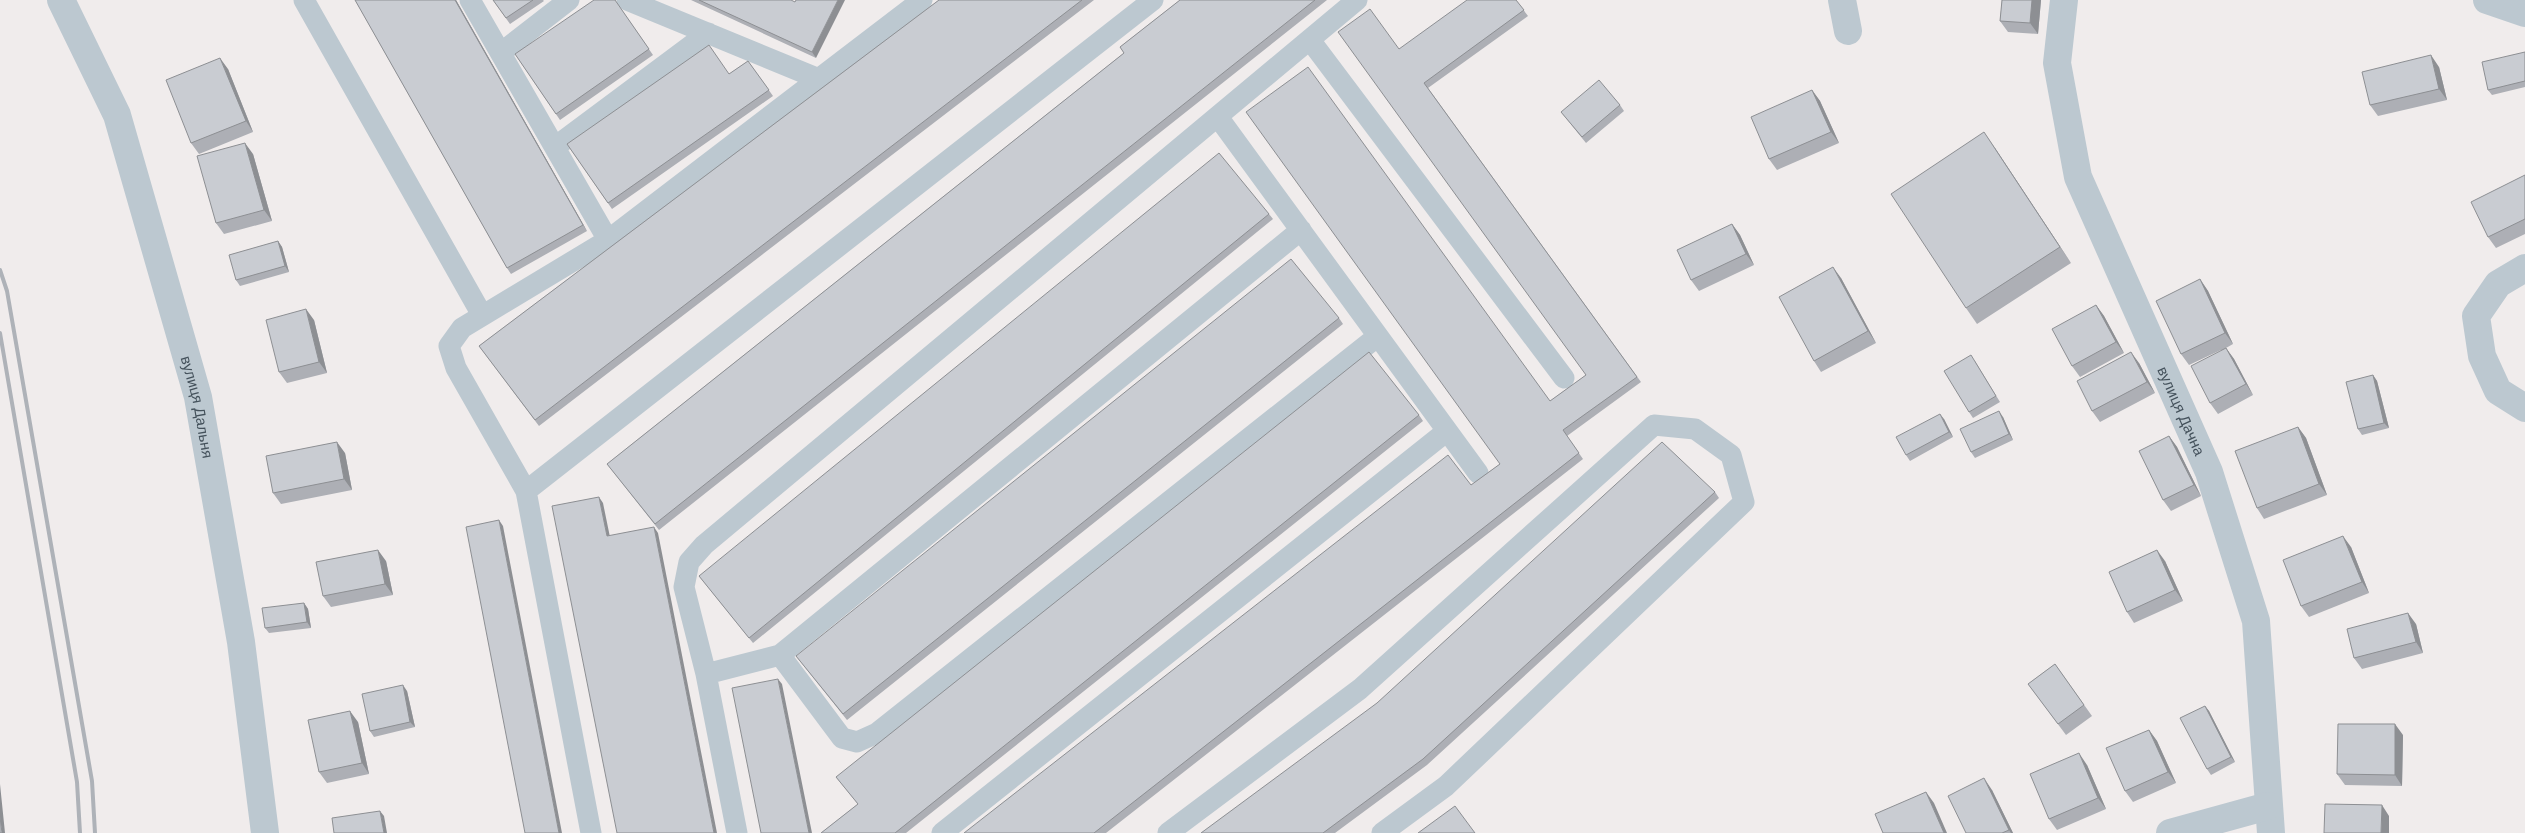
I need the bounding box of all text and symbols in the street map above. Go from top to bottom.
street label: вулиця Дальня [178,354,217,459]
street label: вулиця Дачна [2155,364,2209,458]

